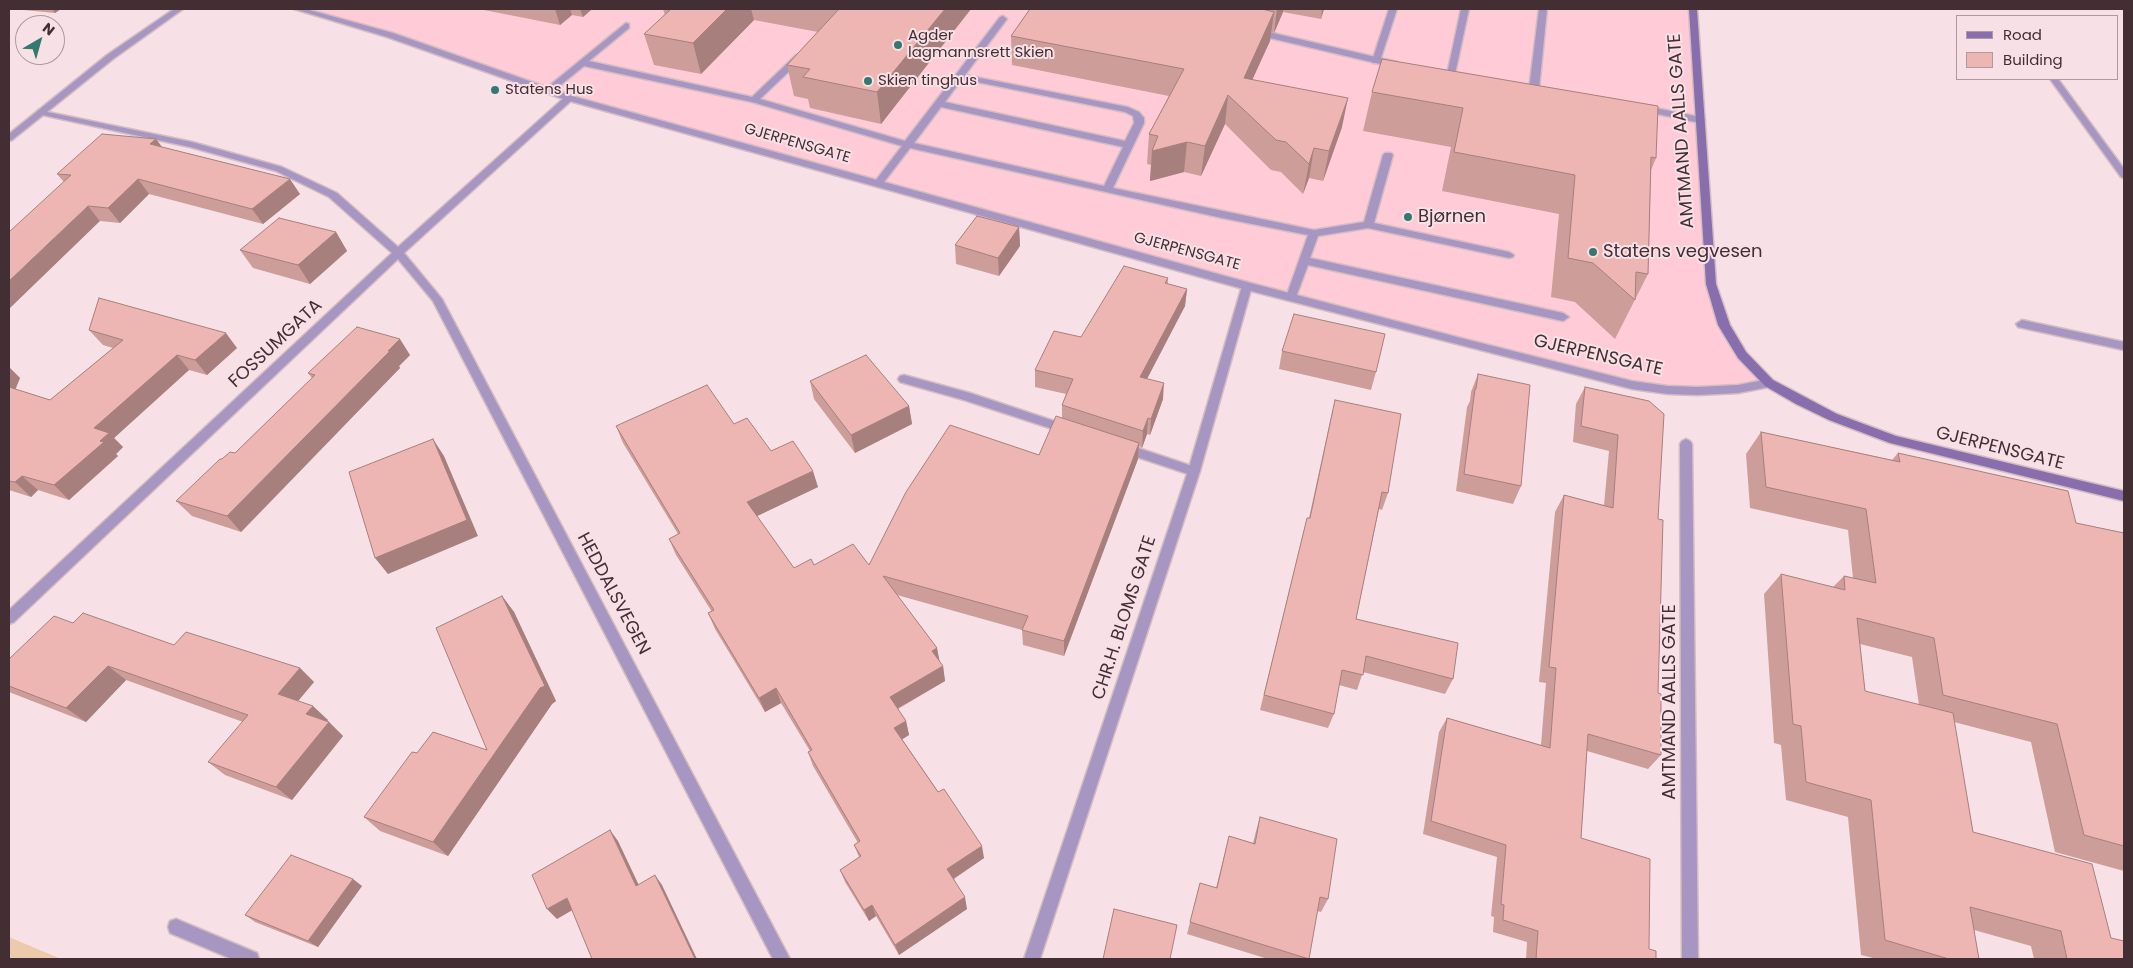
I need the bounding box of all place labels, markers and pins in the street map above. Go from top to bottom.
place label: Agder lagmannsrett Skien [908,27,1054,62]
marker: Agder lagmannsrett Skien [892,39,904,51]
place label: Skien tinghus [878,72,977,90]
marker: Skien tinghus [862,75,874,87]
place label: Statens Hus [505,81,593,99]
marker: Statens Hus [489,84,501,96]
place label: Bjørnen [1418,206,1486,228]
marker: Bjørnen [1402,211,1414,223]
place label: Statens vegvesen [1603,241,1762,263]
marker: Statens vegvesen [1587,246,1599,258]

